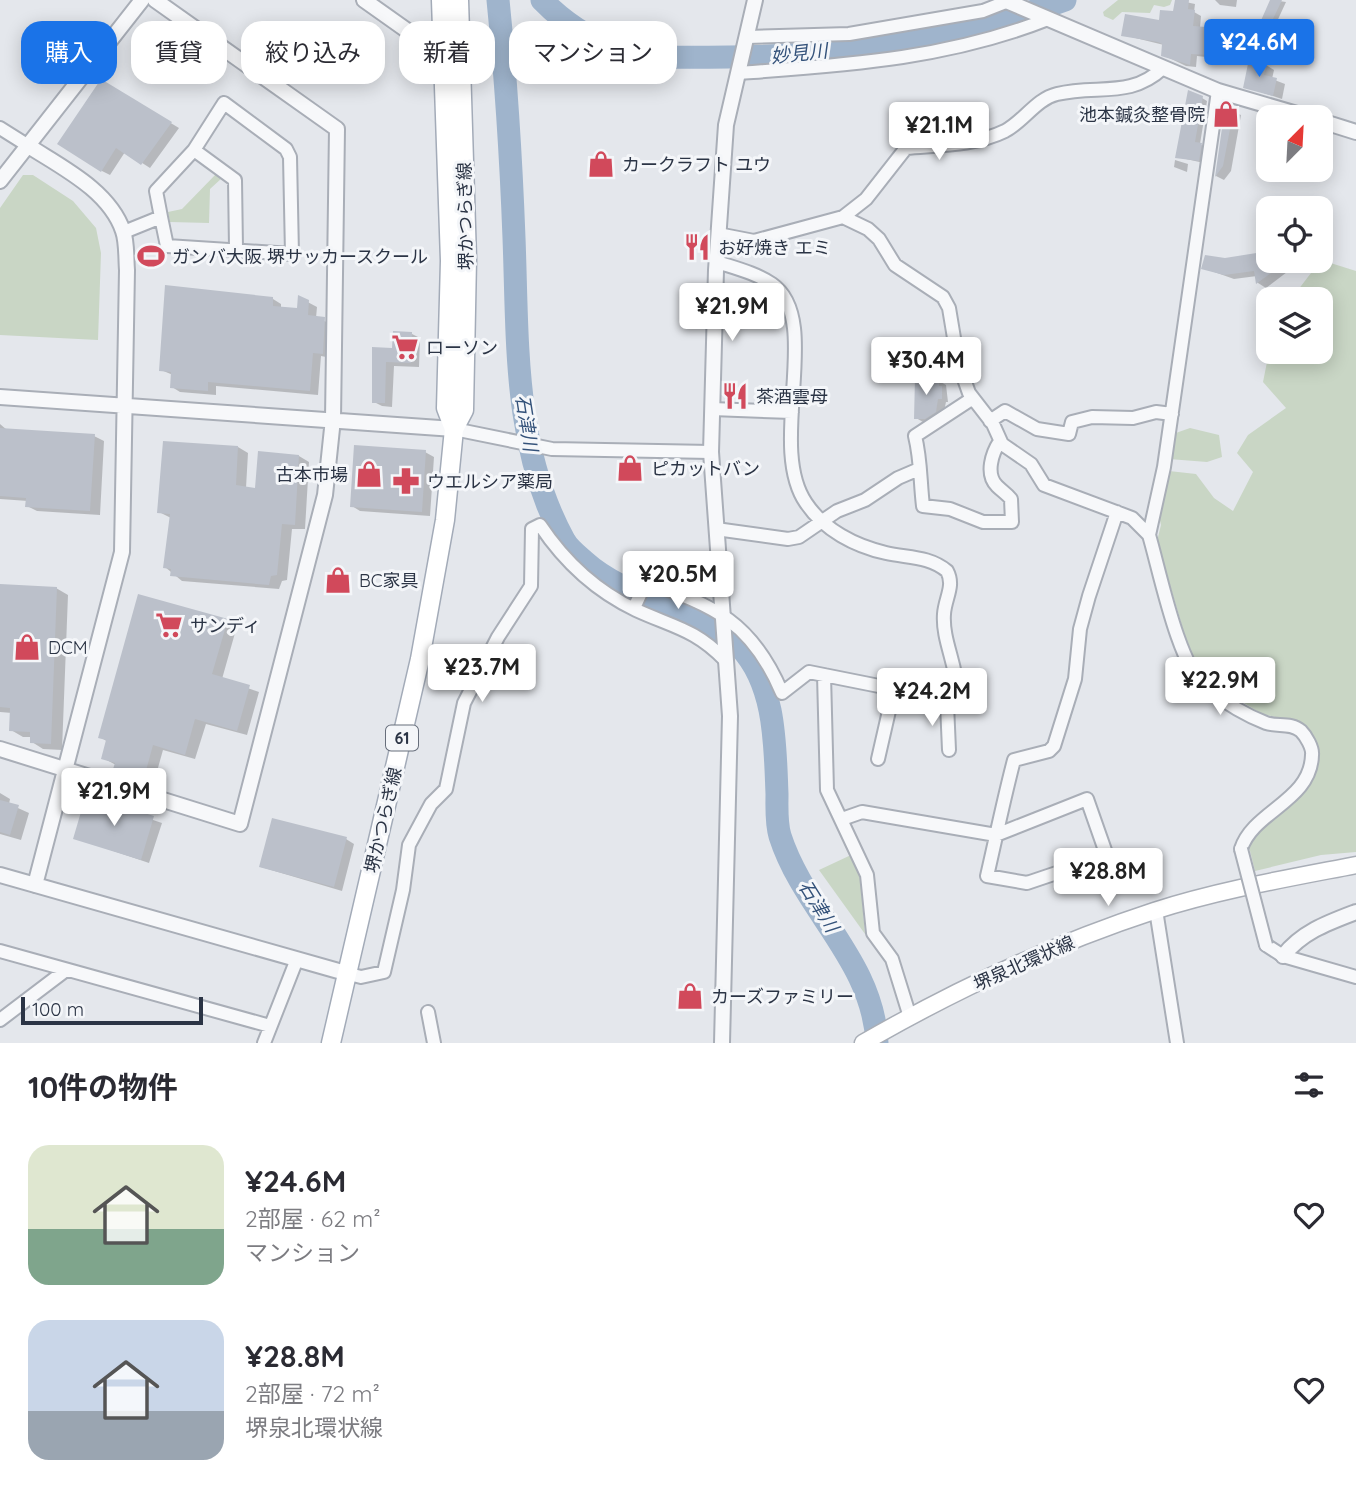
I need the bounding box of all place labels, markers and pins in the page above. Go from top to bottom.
pin: ¥24.6M [1202,20,1316,79]
shop icon: 池本鍼灸整骨院 [1211,99,1241,129]
pin: ¥21.1M [882,102,996,162]
place label: 池本鍼灸整骨院 [1079,103,1205,126]
shop icon: カークラフト ユウ [586,149,616,179]
place label: カークラフト ユウ [622,153,771,176]
restaurant icon: お好焼き エミ [682,232,712,262]
place label: お好焼き エミ [718,236,831,259]
sports icon: ガンバ大阪 堺サッカースクール [136,241,166,271]
place label: ガンバ大阪 堺サッカースクール [172,245,428,268]
pin: ¥21.9M [675,284,789,343]
supermarket icon: ローソン [390,332,420,362]
place label: ローソン [426,336,498,359]
pin: ¥30.4M [869,338,983,397]
restaurant icon: 茶酒雲母 [720,381,750,411]
place label: 茶酒雲母 [756,385,828,408]
shop icon: ピカットバン [615,453,645,483]
place label: ピカットバン [651,457,760,480]
shop icon: 古本市場 [354,459,384,489]
place label: 古本市場 [276,463,348,486]
pharmacy icon: ウエルシア薬局 [391,466,421,496]
place label: ウエルシア薬局 [427,470,553,493]
pin: ¥20.5M [621,552,735,611]
shop icon: BC家具 [323,565,353,595]
place label: BC家具 [359,569,418,592]
supermarket icon: サンディ [154,610,184,640]
place label: サンディ [190,614,261,637]
shop icon: DCM [12,632,42,662]
place label: DCM [48,636,88,659]
pin: ¥23.7M [425,644,539,704]
pin: ¥22.9M [1163,658,1277,717]
pin: ¥24.2M [875,668,989,728]
pin: ¥21.9M [57,768,171,828]
pin: ¥28.8M [1051,848,1165,908]
shop icon: カーズファミリー [675,981,705,1011]
place label: カーズファミリー [711,985,854,1008]

